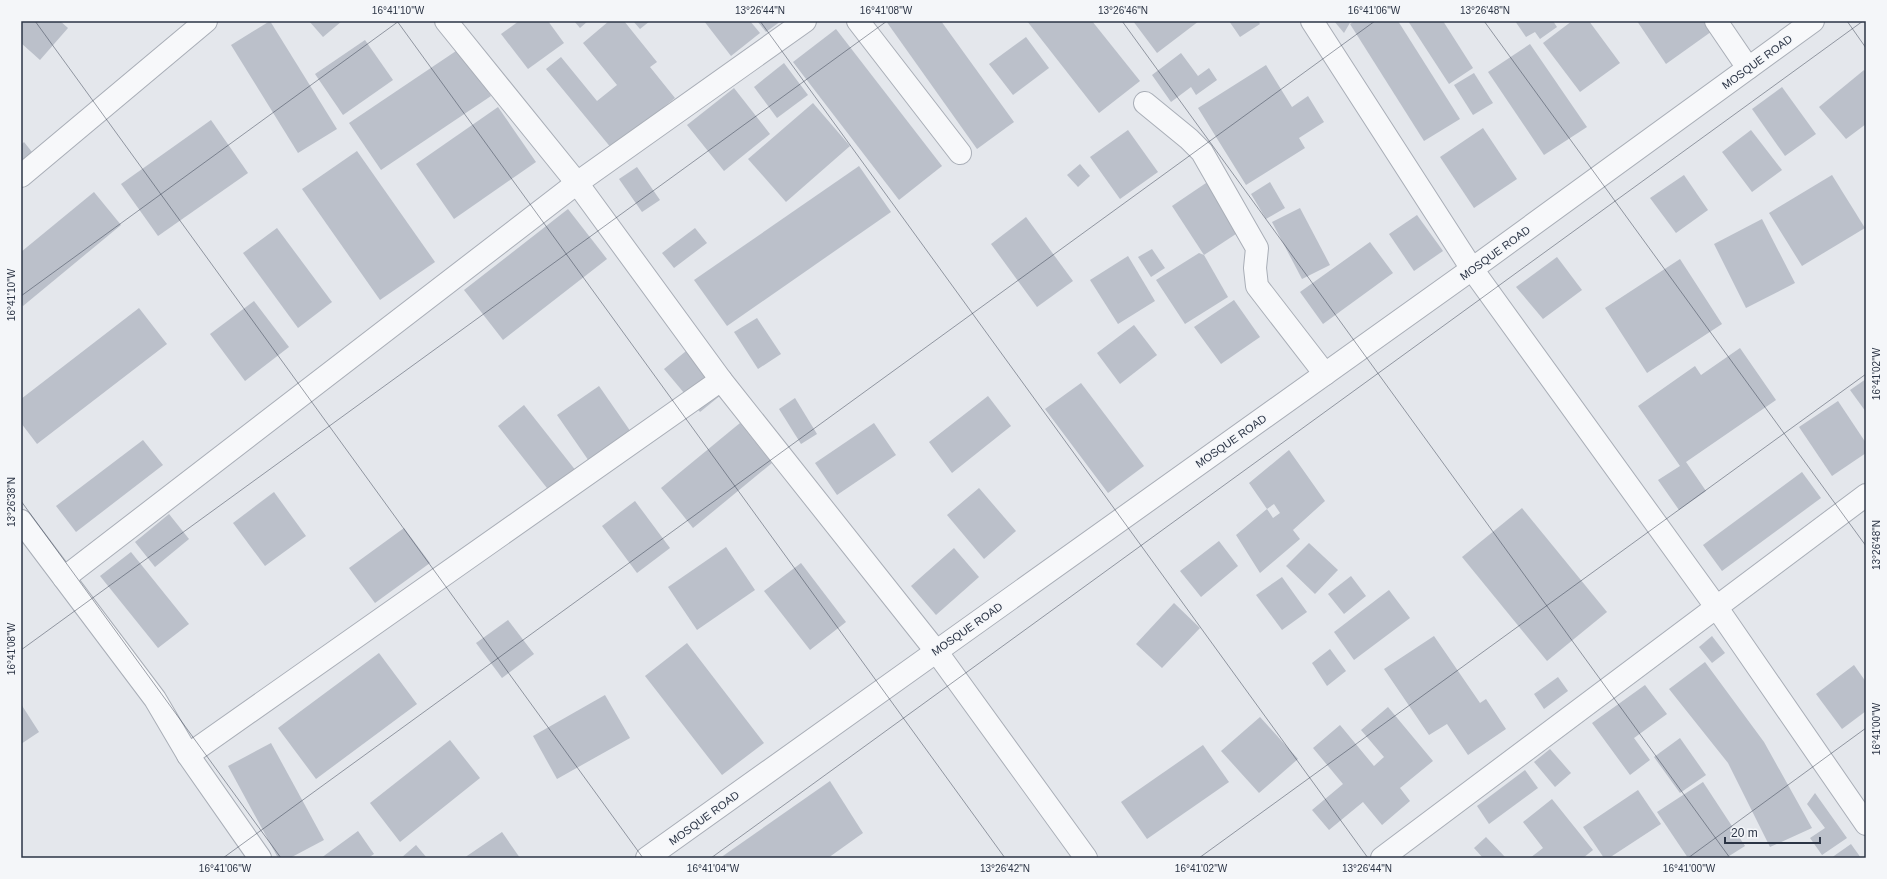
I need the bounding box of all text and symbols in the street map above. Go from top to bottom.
text: 16°41'10"W [372,5,425,16]
text: 13°26'44"N [735,5,785,16]
text: 16°41'08"W [860,5,913,16]
text: 13°26'46"N [1098,5,1148,16]
text: 16°41'06"W [1348,5,1401,16]
text: 13°26'48"N [1460,5,1510,16]
street label: MOSQUE ROAD [1720,33,1794,91]
street label: MOSQUE ROAD [1458,224,1532,282]
text: 16°41'10"W [6,268,17,321]
text: 16°41'02"W [1871,347,1882,400]
street label: MOSQUE ROAD [1193,412,1269,470]
text: 13°26'38"N [6,477,17,527]
text: 13°26'48"N [1871,520,1882,570]
street label: MOSQUE ROAD [929,600,1005,658]
text: 16°41'08"W [6,622,17,675]
text: 16°41'00"W [1871,702,1882,755]
street label: MOSQUE ROAD [667,789,741,847]
scale bar [1725,819,1820,845]
text: 20 m [1731,826,1758,840]
text: 16°41'06"W [199,863,252,874]
text: 16°41'04"W [687,863,740,874]
text: 13°26'42"N [980,863,1030,874]
text: 16°41'02"W [1175,863,1228,874]
text: 13°26'44"N [1342,863,1392,874]
text: 16°41'00"W [1663,863,1716,874]

